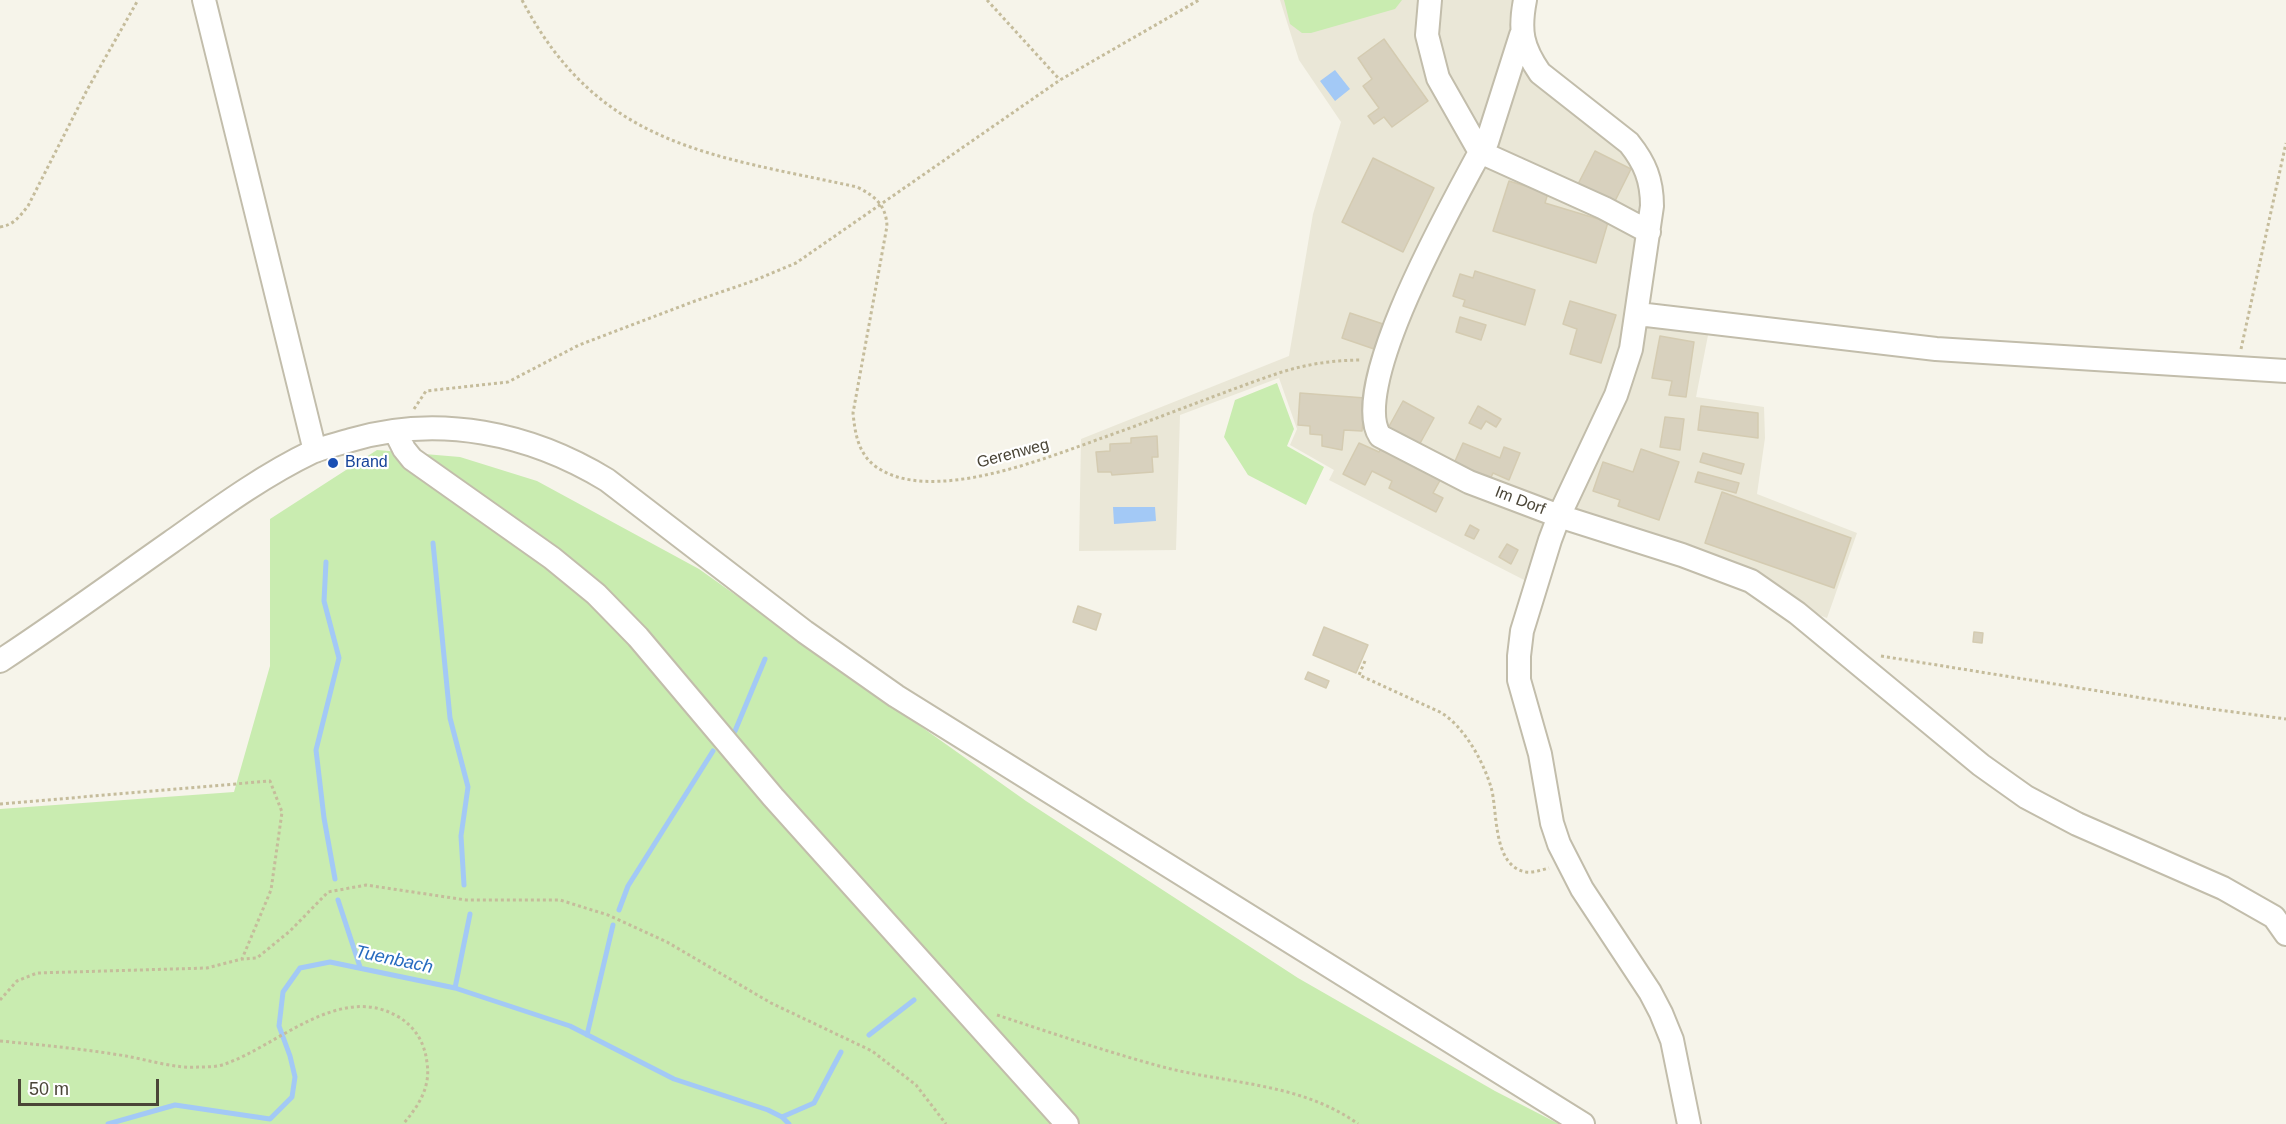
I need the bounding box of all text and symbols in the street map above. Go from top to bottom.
street label: Gerenweg [975,435,1051,473]
place label: Brand [345,453,388,473]
marker: Brand [326,456,340,470]
street label: Im Dorf [1492,483,1548,519]
water label: Tuenbach [353,941,435,979]
scale bar [21,1067,162,1105]
text: 50 m [29,1079,69,1099]

